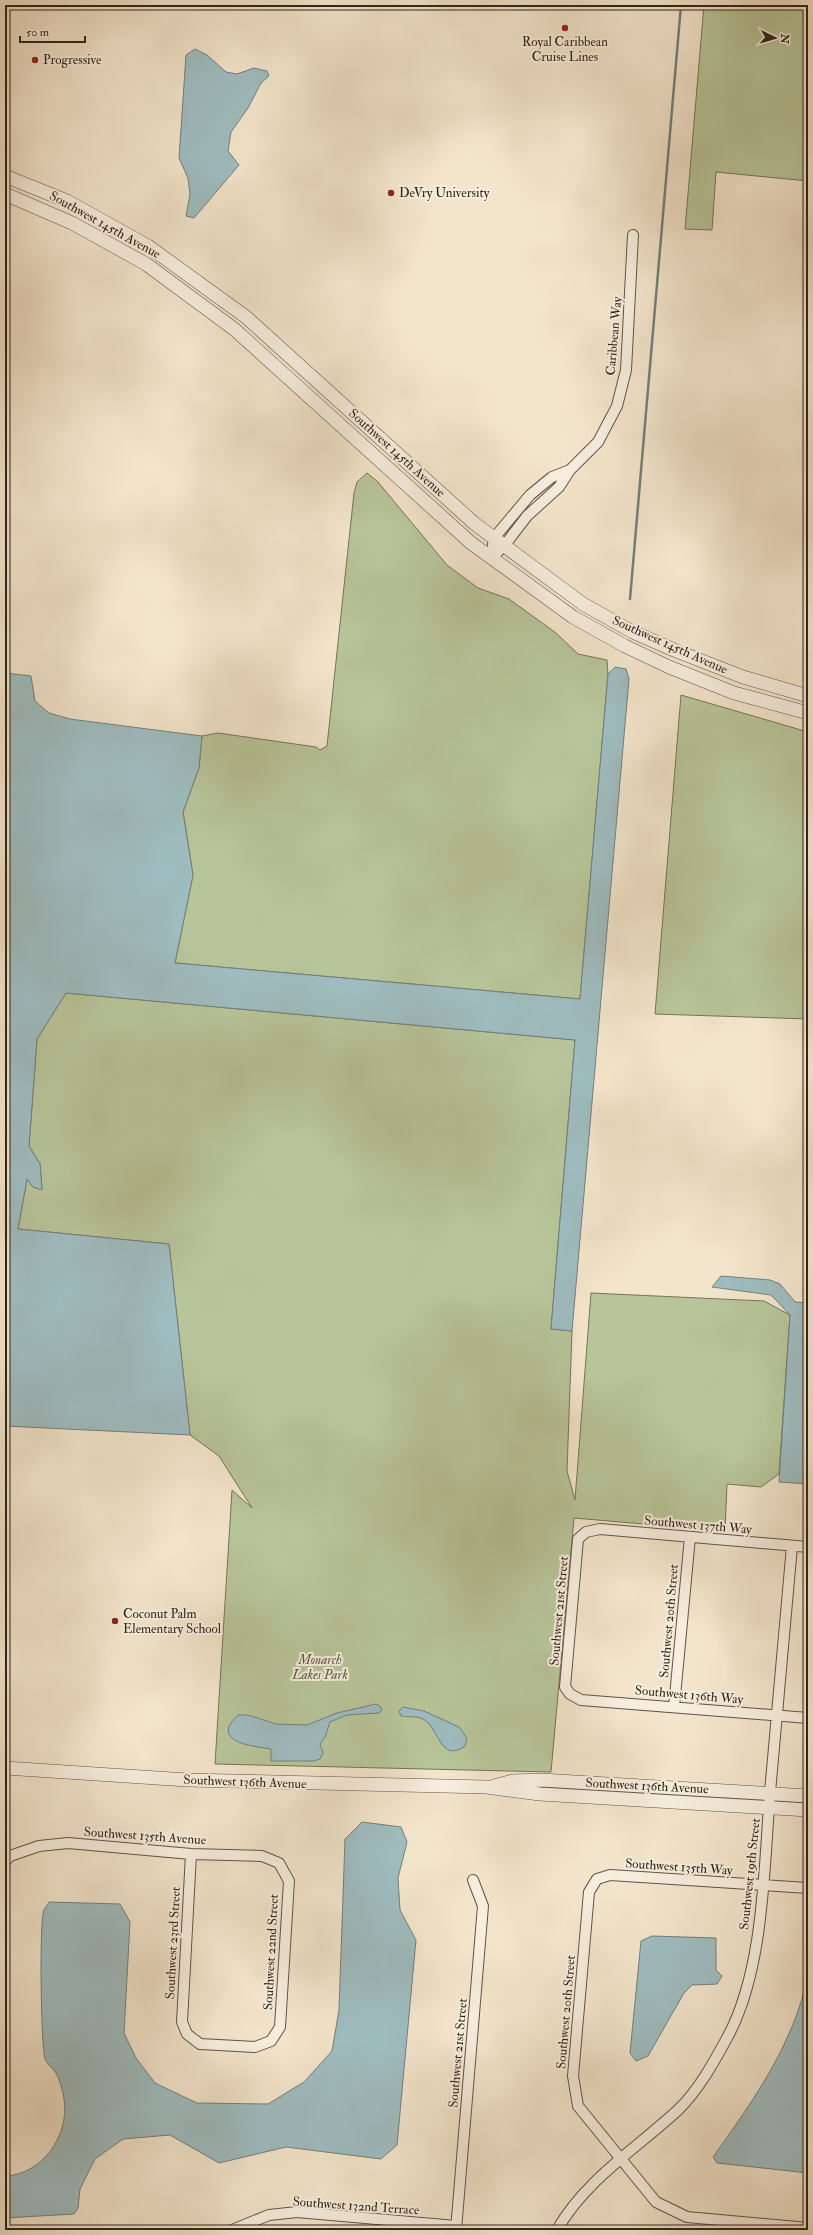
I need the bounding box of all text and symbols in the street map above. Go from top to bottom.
scale bar [20,18,85,44]
north arrow [755,18,795,58]
marker: Royal Caribbean Cruise Lines [560,23,570,33]
text: 50 m [26,25,50,40]
text: N [777,32,791,45]
place label: Royal Caribbean Cruise Lines [522,34,608,65]
place label: Progressive [43,52,102,68]
marker: Progressive [30,55,40,65]
place label: DeVry University [399,185,490,202]
street label: Southwest 145th Avenue [47,188,164,262]
marker: DeVry University [386,188,396,198]
street label: Caribbean Way [603,296,626,376]
street label: Southwest 145th Avenue [345,405,449,501]
street label: Southwest 145th Avenue [610,612,731,678]
street label: Southwest 137th Way [643,1512,753,1539]
street label: Southwest 21st Street [546,1556,572,1666]
street label: Southwest 20th Street [656,1563,682,1679]
place label: Coconut Palm Elementary School [123,1606,222,1638]
marker: Coconut Palm Elementary School [110,1616,120,1626]
park label: Monarch Lakes Park [291,1652,348,1683]
street label: Southwest 136th Way [634,1682,744,1709]
street label: Southwest 136th Avenue [183,1772,308,1792]
street label: Southwest 136th Avenue [585,1775,710,1797]
street label: Southwest 19th Street [736,1817,764,1931]
street label: Southwest 135th Avenue [83,1824,207,1848]
street label: Southwest 135th Way [625,1855,734,1880]
street label: Southwest 23rd Street [162,1886,184,2000]
street label: Southwest 22nd Street [260,1894,282,2010]
street label: Southwest 20th Street [553,1954,579,2070]
street label: Southwest 21st Street [445,1998,471,2108]
street label: Southwest 132nd Terrace [292,2194,420,2218]

